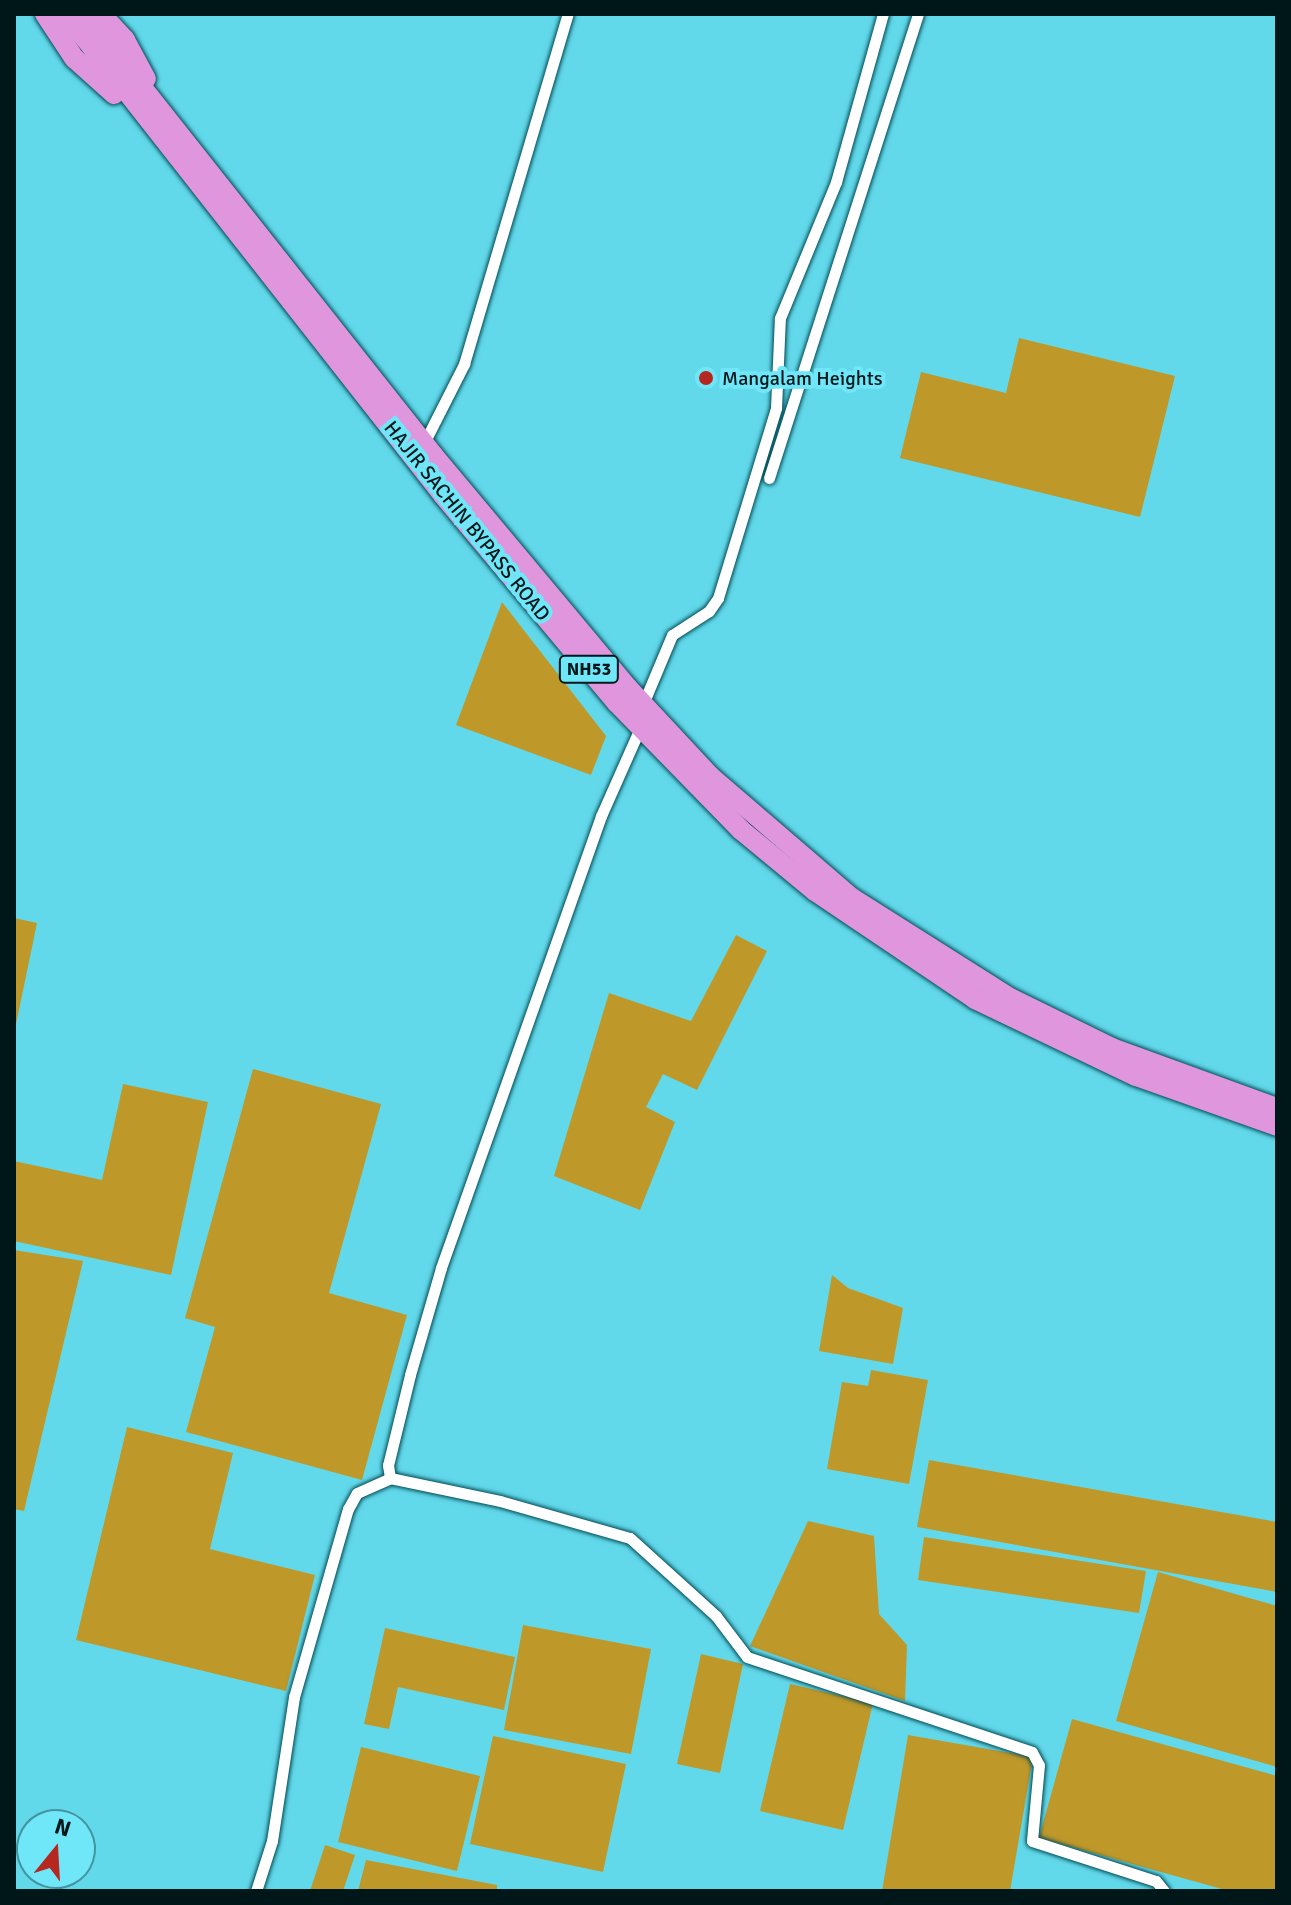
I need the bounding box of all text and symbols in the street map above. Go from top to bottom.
place label: Mangalam Heights [722,366,882,390]
marker: Mangalam Heights [697,369,715,387]
street label: HAJIR SACHIN BYPASS ROAD [379,416,555,626]
road number: NH53 [557,655,621,683]
north arrow [16,1809,96,1889]
text: N [51,1812,74,1843]

